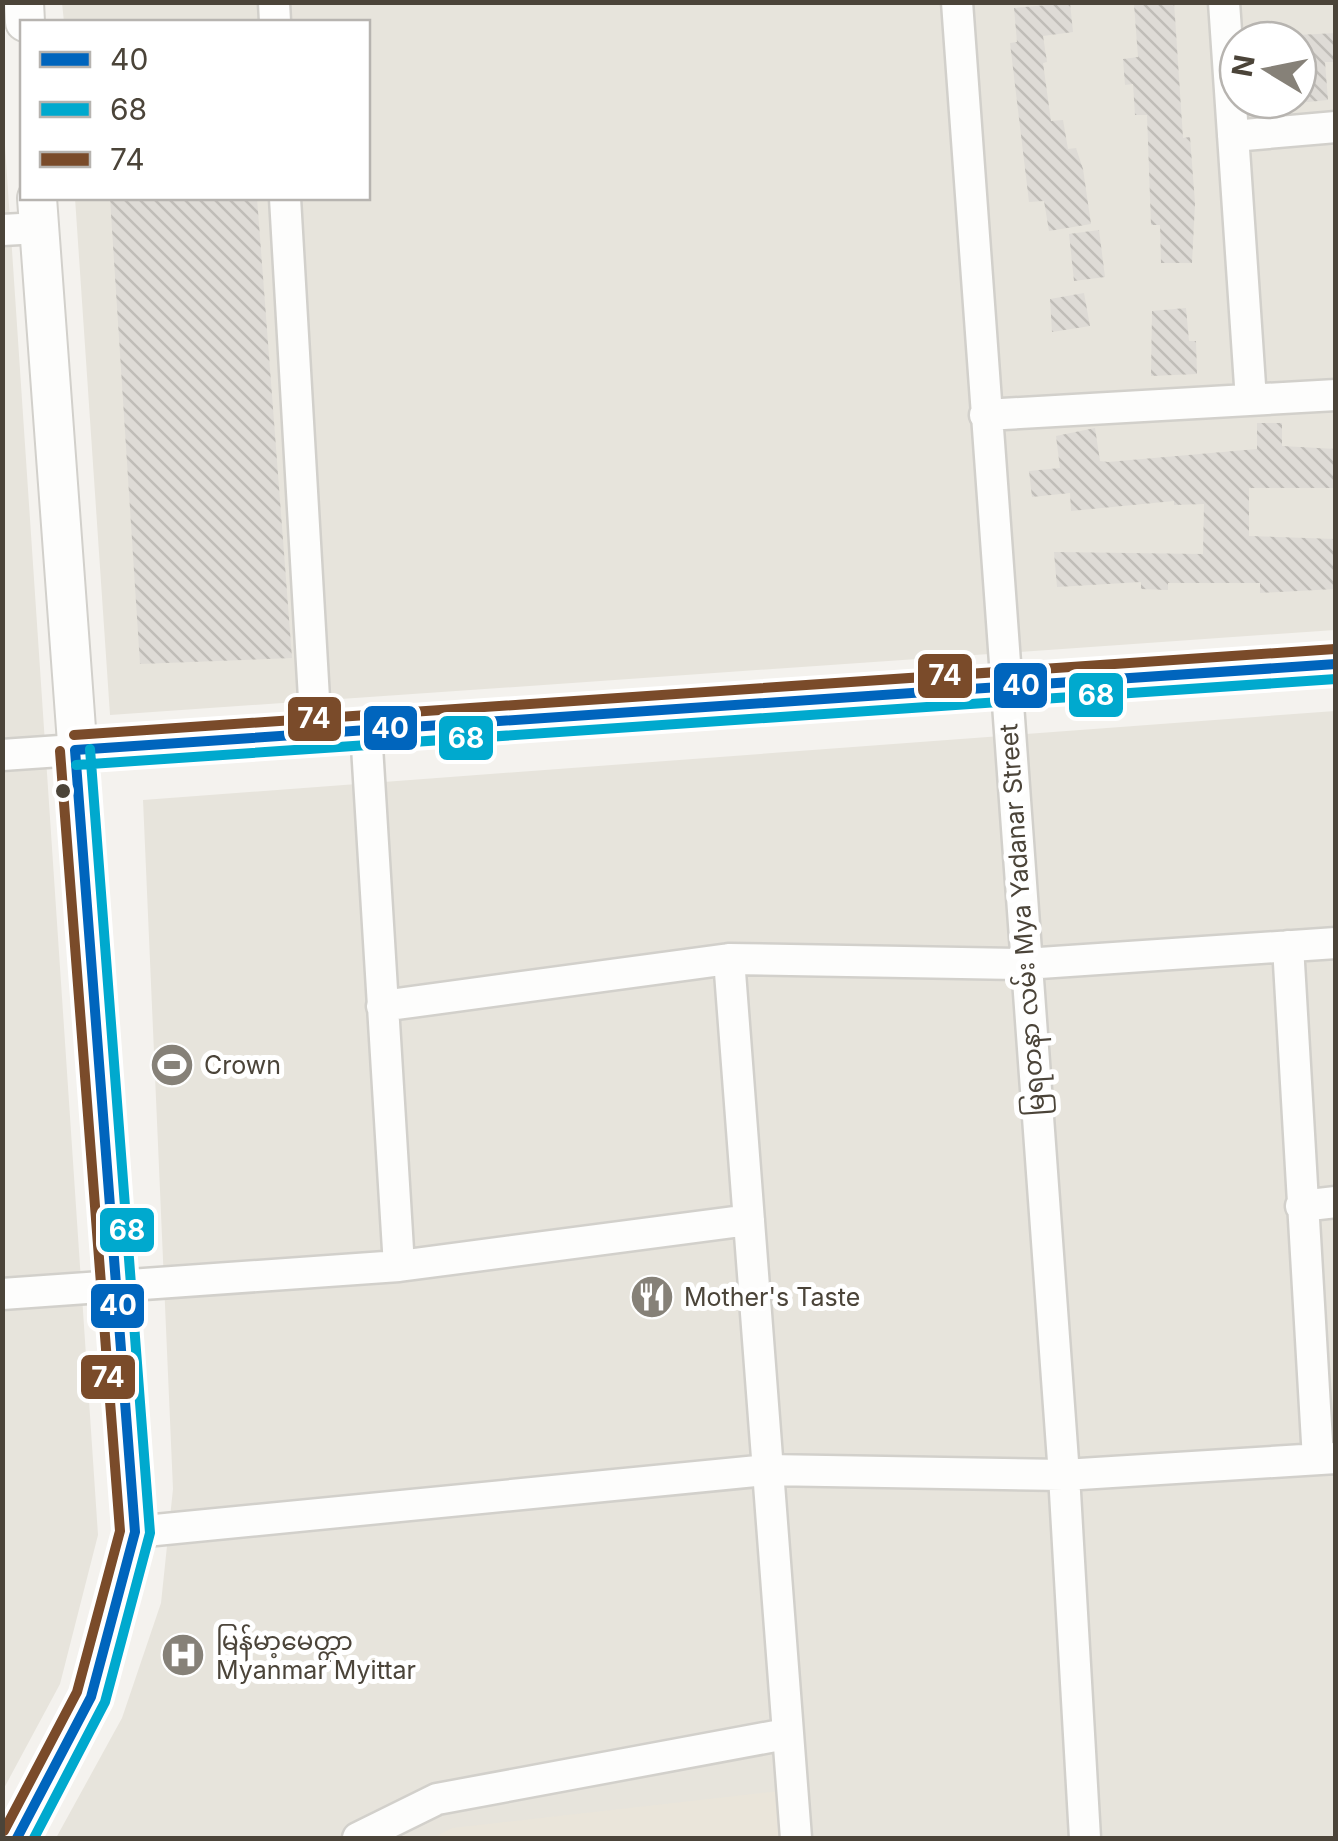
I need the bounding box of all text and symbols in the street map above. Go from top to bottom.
legend [20,20,370,200]
north arrow [1218,20,1318,120]
text: 40 [110,41,148,77]
text: N [1225,52,1262,79]
text: 68 [110,91,147,127]
text: 74 [110,141,145,177]
line badge: 74 [916,652,974,700]
text: 74 [928,658,962,692]
line badge: 40 [992,661,1049,710]
text: 40 [1002,668,1040,702]
line badge: 68 [1067,671,1125,719]
text: 68 [1078,678,1114,712]
line badge: 74 [286,695,343,743]
text: 74 [297,701,331,735]
line badge: 40 [362,704,419,752]
text: 40 [371,711,409,745]
line badge: 68 [437,714,495,762]
text: 68 [448,721,484,755]
street label: မြရတနာ လမ်း Mya Yadanar Street [991,722,1057,1117]
unlabelled marker [53,781,73,801]
sports icon: Crown [149,1042,195,1088]
place label: Crown [204,1050,281,1080]
line badge: 68 [98,1206,156,1254]
text: 68 [109,1213,145,1247]
restaurant icon: Mother's Taste [629,1274,675,1320]
line badge: 40 [89,1282,146,1330]
place label: Mother's Taste [684,1282,860,1312]
text: 40 [99,1288,137,1322]
line badge: 74 [79,1353,137,1401]
text: 74 [91,1360,125,1394]
place label: မြန်မာ့မေတ္တာ Myanmar Myittar [216,1624,416,1685]
hospital icon: မြန်မာ့မေတ္တာ Myanmar Myittar [160,1632,206,1678]

